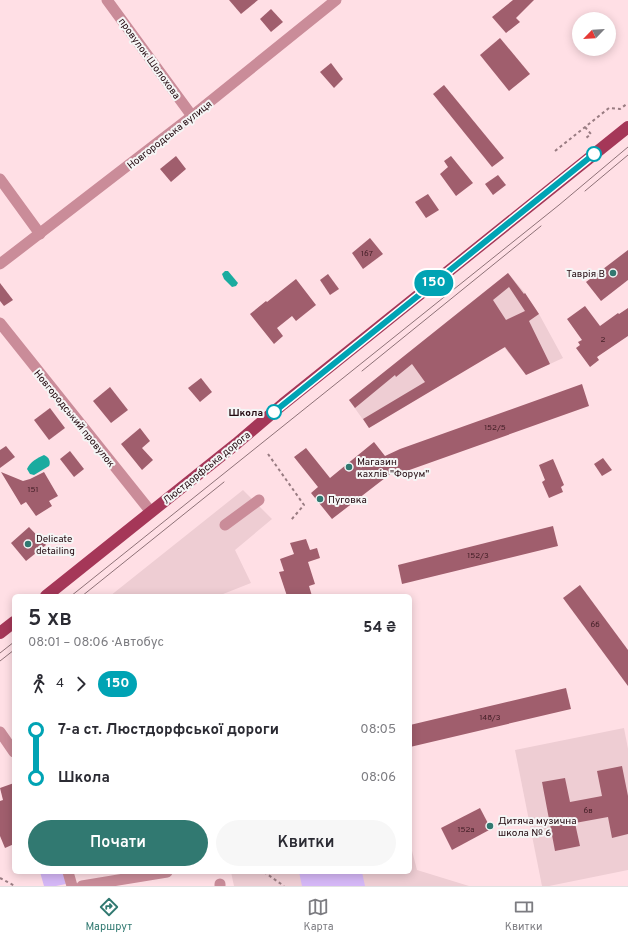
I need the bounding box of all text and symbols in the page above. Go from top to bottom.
north arrow [572,12,616,56]
map controls [572,12,616,56]
street label: провулок Шолохова [115,16,183,102]
street label: Новгородська вулиця [125,98,215,172]
unlabelled marker [586,146,602,162]
house number: 167 [361,249,373,259]
place label: Таврія В [566,268,605,281]
marker: Таврія В [608,268,618,278]
line badge: 150 [411,270,457,296]
text: 150 [422,274,446,291]
house number: 2 [601,335,606,345]
street label: Новгородський провулок [30,368,117,471]
marker: Школа [266,404,282,420]
place label: Школа [229,407,263,420]
house number: 152/5 [484,423,506,433]
street label: Люстдорфська дорога [161,429,253,507]
place label: Магазин кахлів "Форум" [357,456,429,481]
marker: Магазин кахлів "Форум" [344,462,354,472]
house number: 151 [28,485,38,495]
marker: Пуговка [315,494,325,504]
place label: Пуговка [328,494,367,507]
place label: Delicate detailing [36,533,75,558]
marker: Delicate detailing [23,539,33,549]
house number: 152/3 [467,551,489,561]
text: 5 хв [28,606,72,633]
text: 54 ₴ [363,619,396,638]
house number: 6б [590,620,600,630]
text: 08:01 – 08:06 · Автобус [28,635,164,651]
icon: walk [28,673,50,695]
icon: forward [70,673,92,695]
text: 150 [106,675,129,692]
text: 4 [56,676,64,692]
house number: 148/3 [479,713,501,723]
text: 7-а ст. Люстдорфської дороги [58,721,279,740]
text: 08:05 [360,722,396,738]
text: Школа [58,769,110,788]
text: 08:06 [361,770,396,786]
house number: 6в [583,806,593,816]
place label: Дитяча музична школа № 6 [498,815,576,840]
button: Почати [28,820,208,866]
button: Квитки [216,820,396,866]
marker: Дитяча музична школа № 6 [485,821,495,831]
house number: 152а [457,825,475,835]
tab: Маршрут [86,896,132,934]
tab: Карта [303,896,334,934]
tab: Квитки [505,896,542,934]

